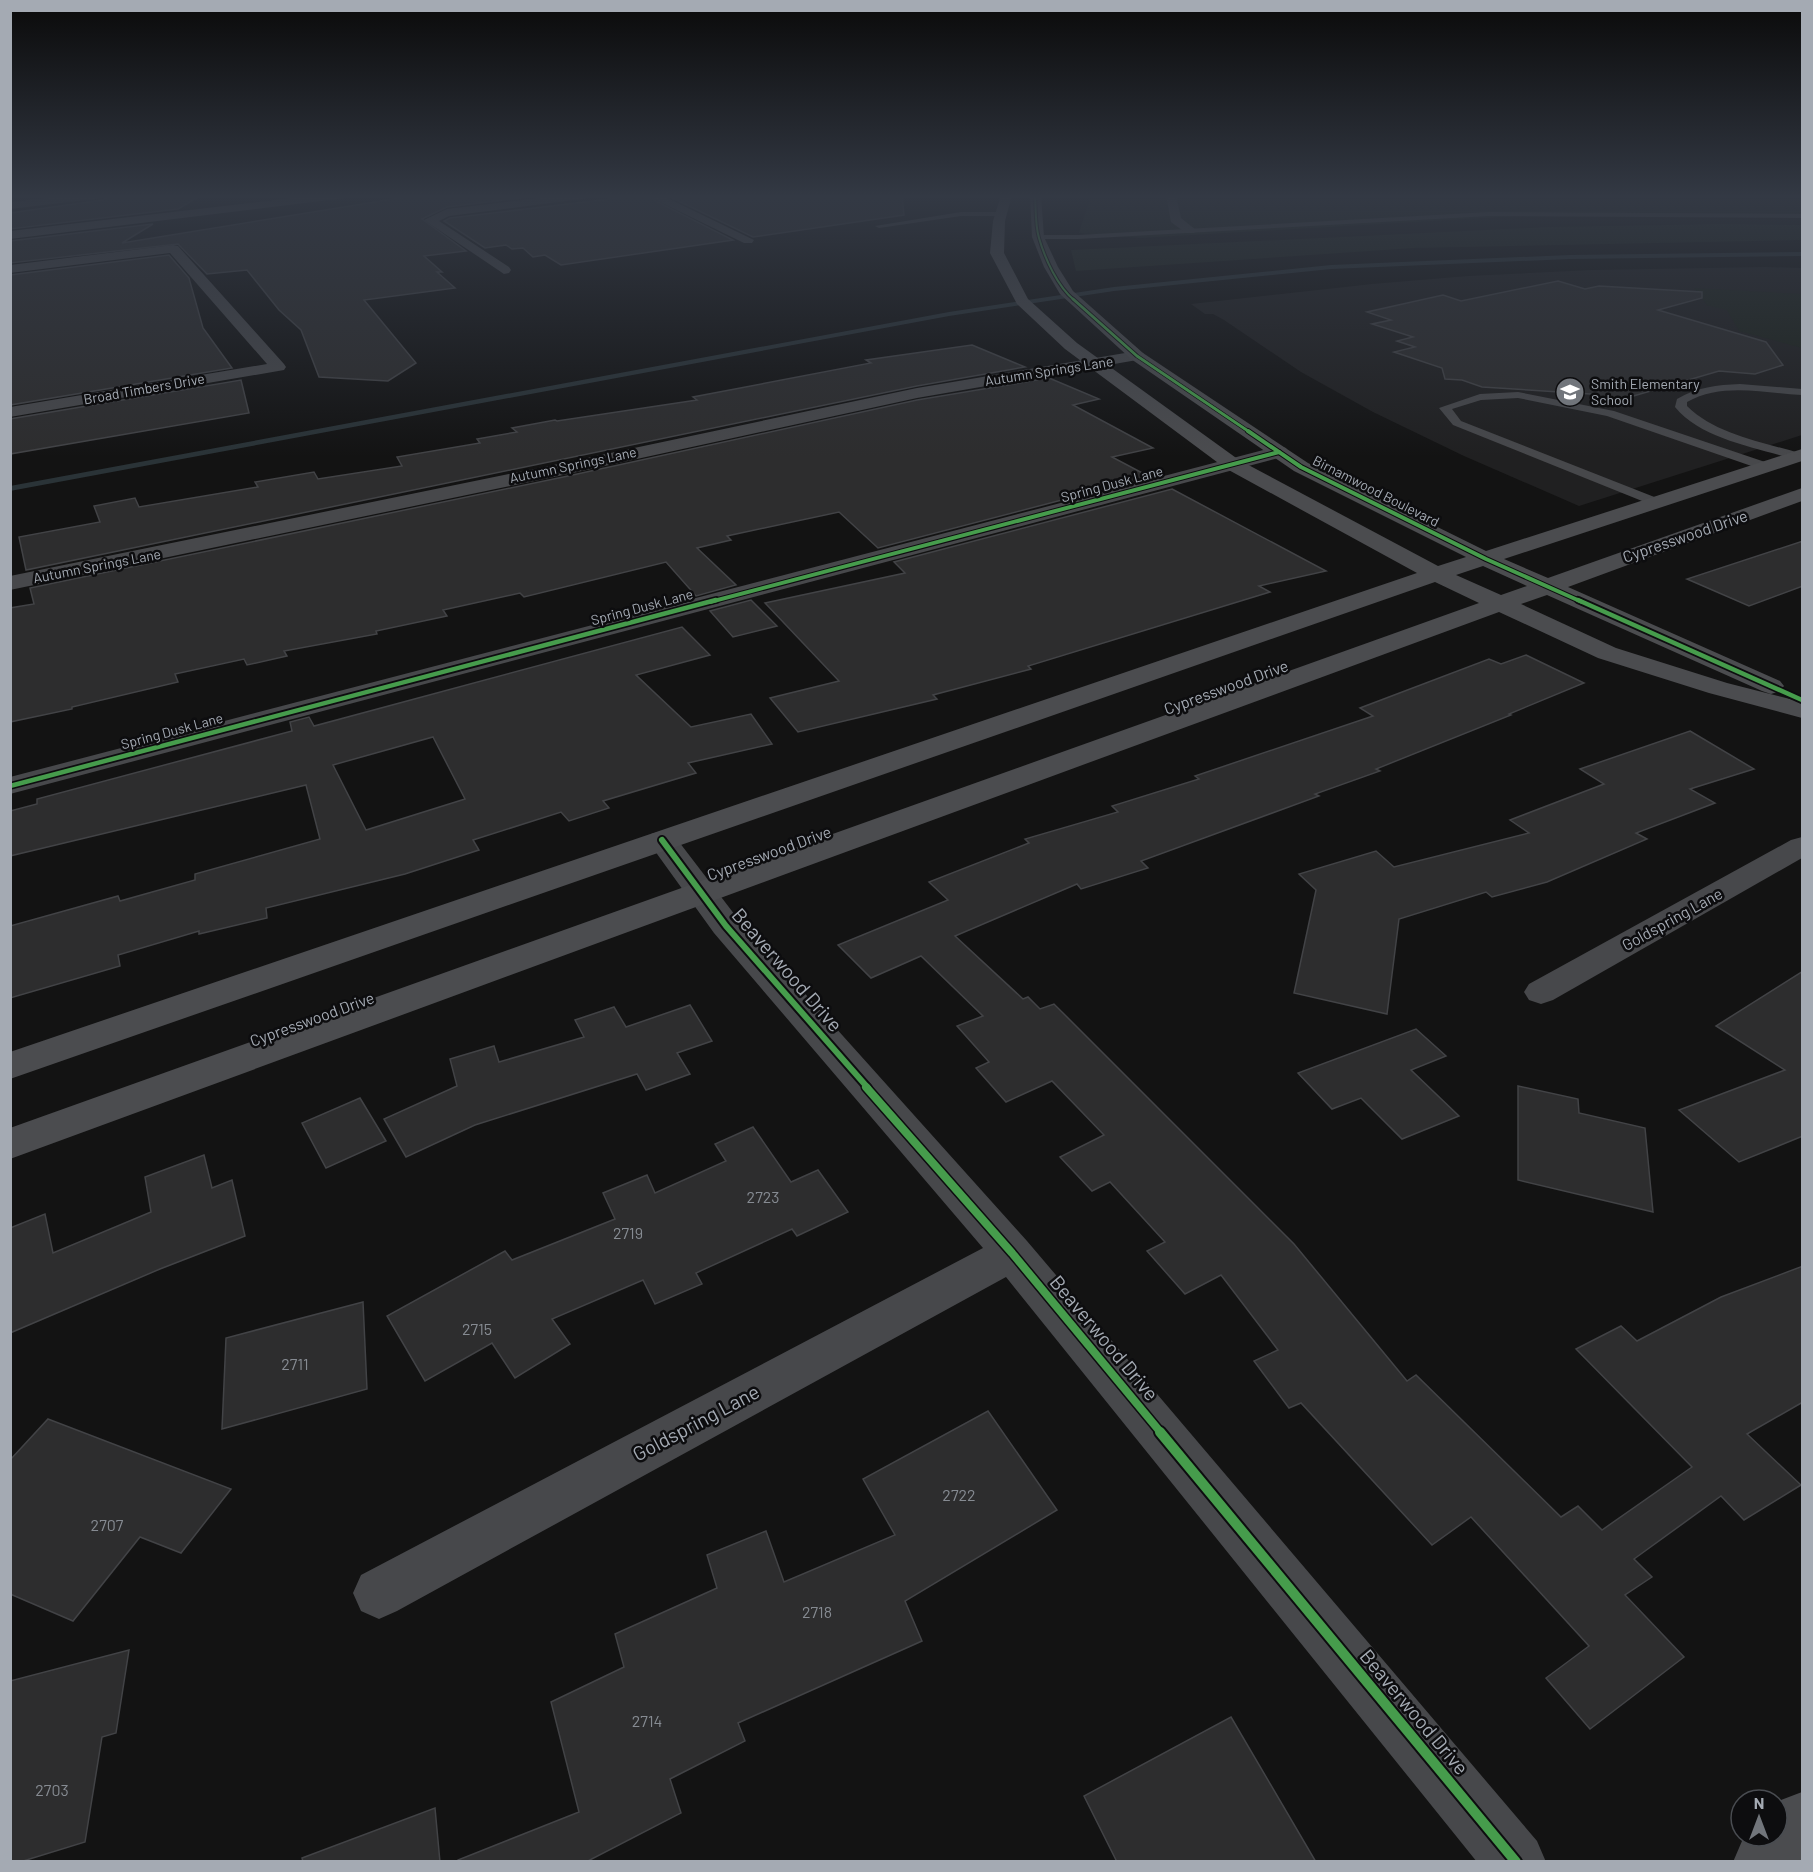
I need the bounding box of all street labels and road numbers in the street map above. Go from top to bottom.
street label: Autumn Springs Lane [984,352,1114,389]
street label: Broad Timbers Drive [82,369,206,408]
street label: Autumn Springs Lane [508,443,638,486]
street label: Birnamwood Boulevard [1310,451,1442,530]
street label: Spring Dusk Lane [1059,462,1165,505]
street label: Cypresswood Drive [1620,505,1750,566]
street label: Autumn Springs Lane [32,545,162,586]
street label: Spring Dusk Lane [589,585,695,628]
street label: Cypresswood Drive [1161,655,1291,718]
street label: Spring Dusk Lane [119,709,225,752]
street label: Cypresswood Drive [704,821,834,884]
street label: Goldspring Lane [1618,883,1725,954]
street label: Beaverwood Drive [727,903,848,1036]
street label: Cypresswood Drive [247,987,377,1050]
street label: Beaverwood Drive [1045,1270,1164,1405]
street label: Goldspring Lane [628,1379,763,1466]
street label: Beaverwood Drive [1355,1644,1474,1779]

